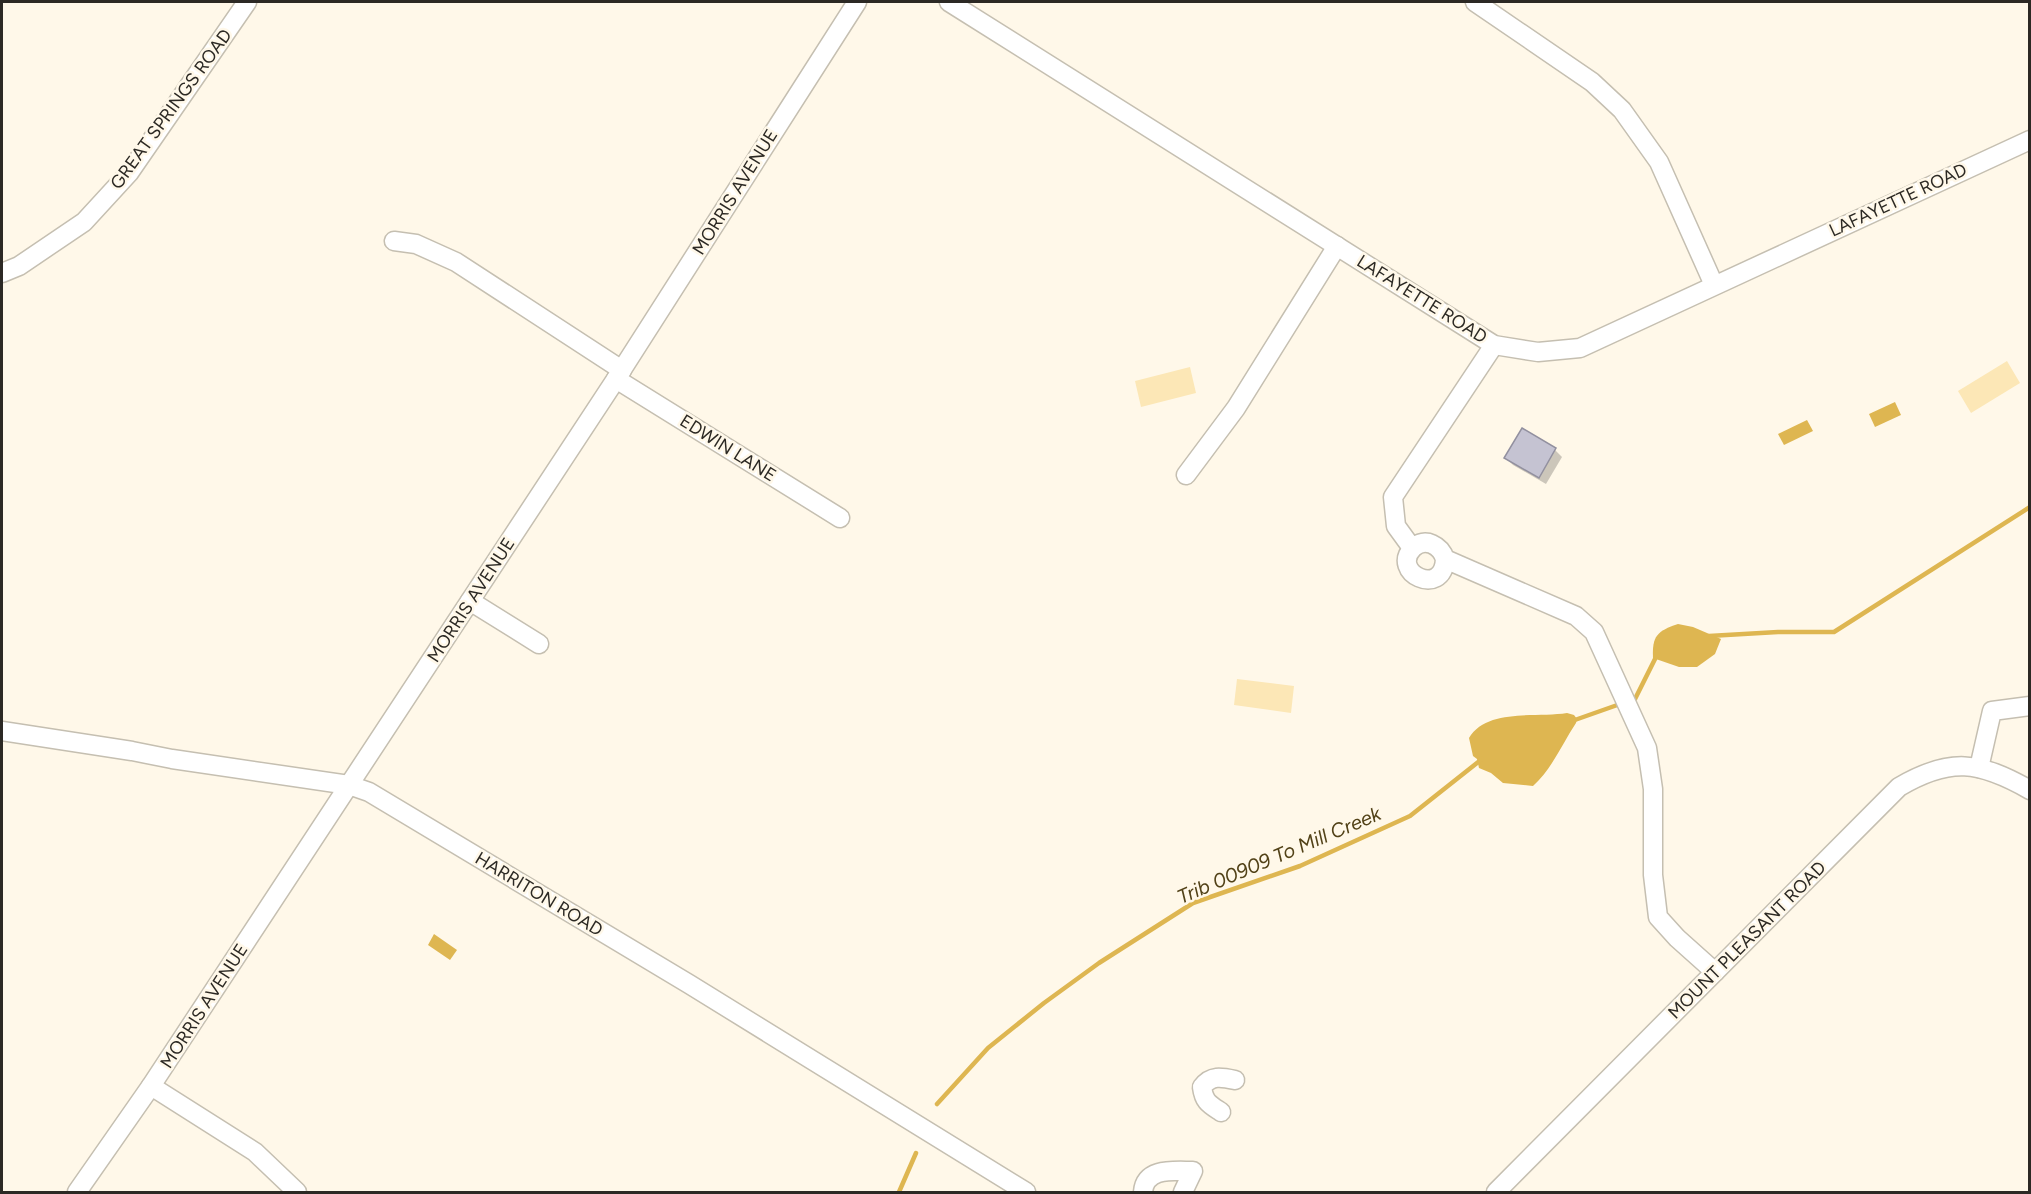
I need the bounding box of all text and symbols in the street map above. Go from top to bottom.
street label: GREAT SPRINGS ROAD [106,25,236,193]
street label: MORRIS AVENUE [688,125,782,259]
street label: LAFAYETTE ROAD [1826,158,1970,242]
street label: LAFAYETTE ROAD [1353,250,1491,348]
street label: EDWIN LANE [676,410,780,486]
street label: MORRIS AVENUE [423,534,519,666]
water label: Trib 00909 To Mill Creek [1174,801,1386,909]
street label: HARRITON ROAD [471,847,607,941]
street label: MOUNT PLEASANT ROAD [1663,856,1831,1024]
street label: MORRIS AVENUE [156,940,252,1072]

